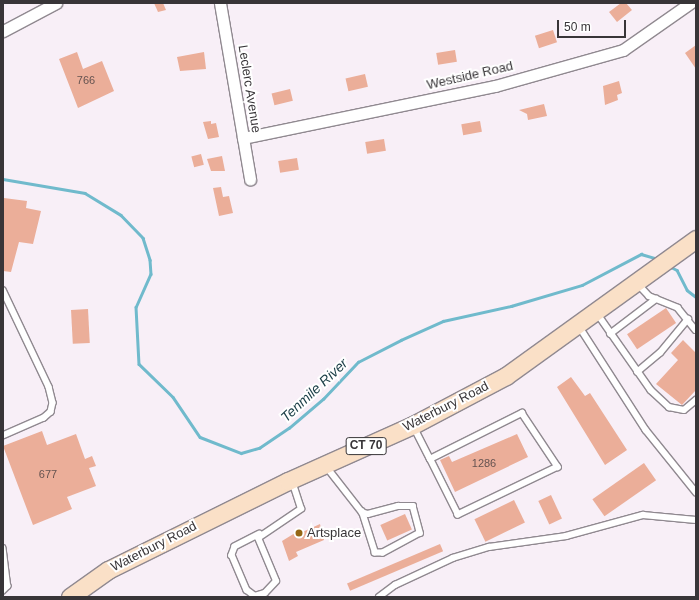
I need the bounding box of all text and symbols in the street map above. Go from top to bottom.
scale bar [559,12,628,38]
text: 50 m [564,20,591,34]
street label: Leclerc Avenue [234,44,264,134]
street label: Westside Road [425,59,515,93]
house number: 766 [77,73,95,87]
water label: Tenmile River [277,355,351,425]
street label: Waterbury Road [401,379,491,435]
road number: CT 70 [345,436,387,456]
house number: 1286 [472,456,496,470]
house number: 677 [39,467,57,481]
street label: Waterbury Road [109,519,199,575]
place label: Artsplace [307,525,361,541]
marker: Artsplace [294,528,304,538]

